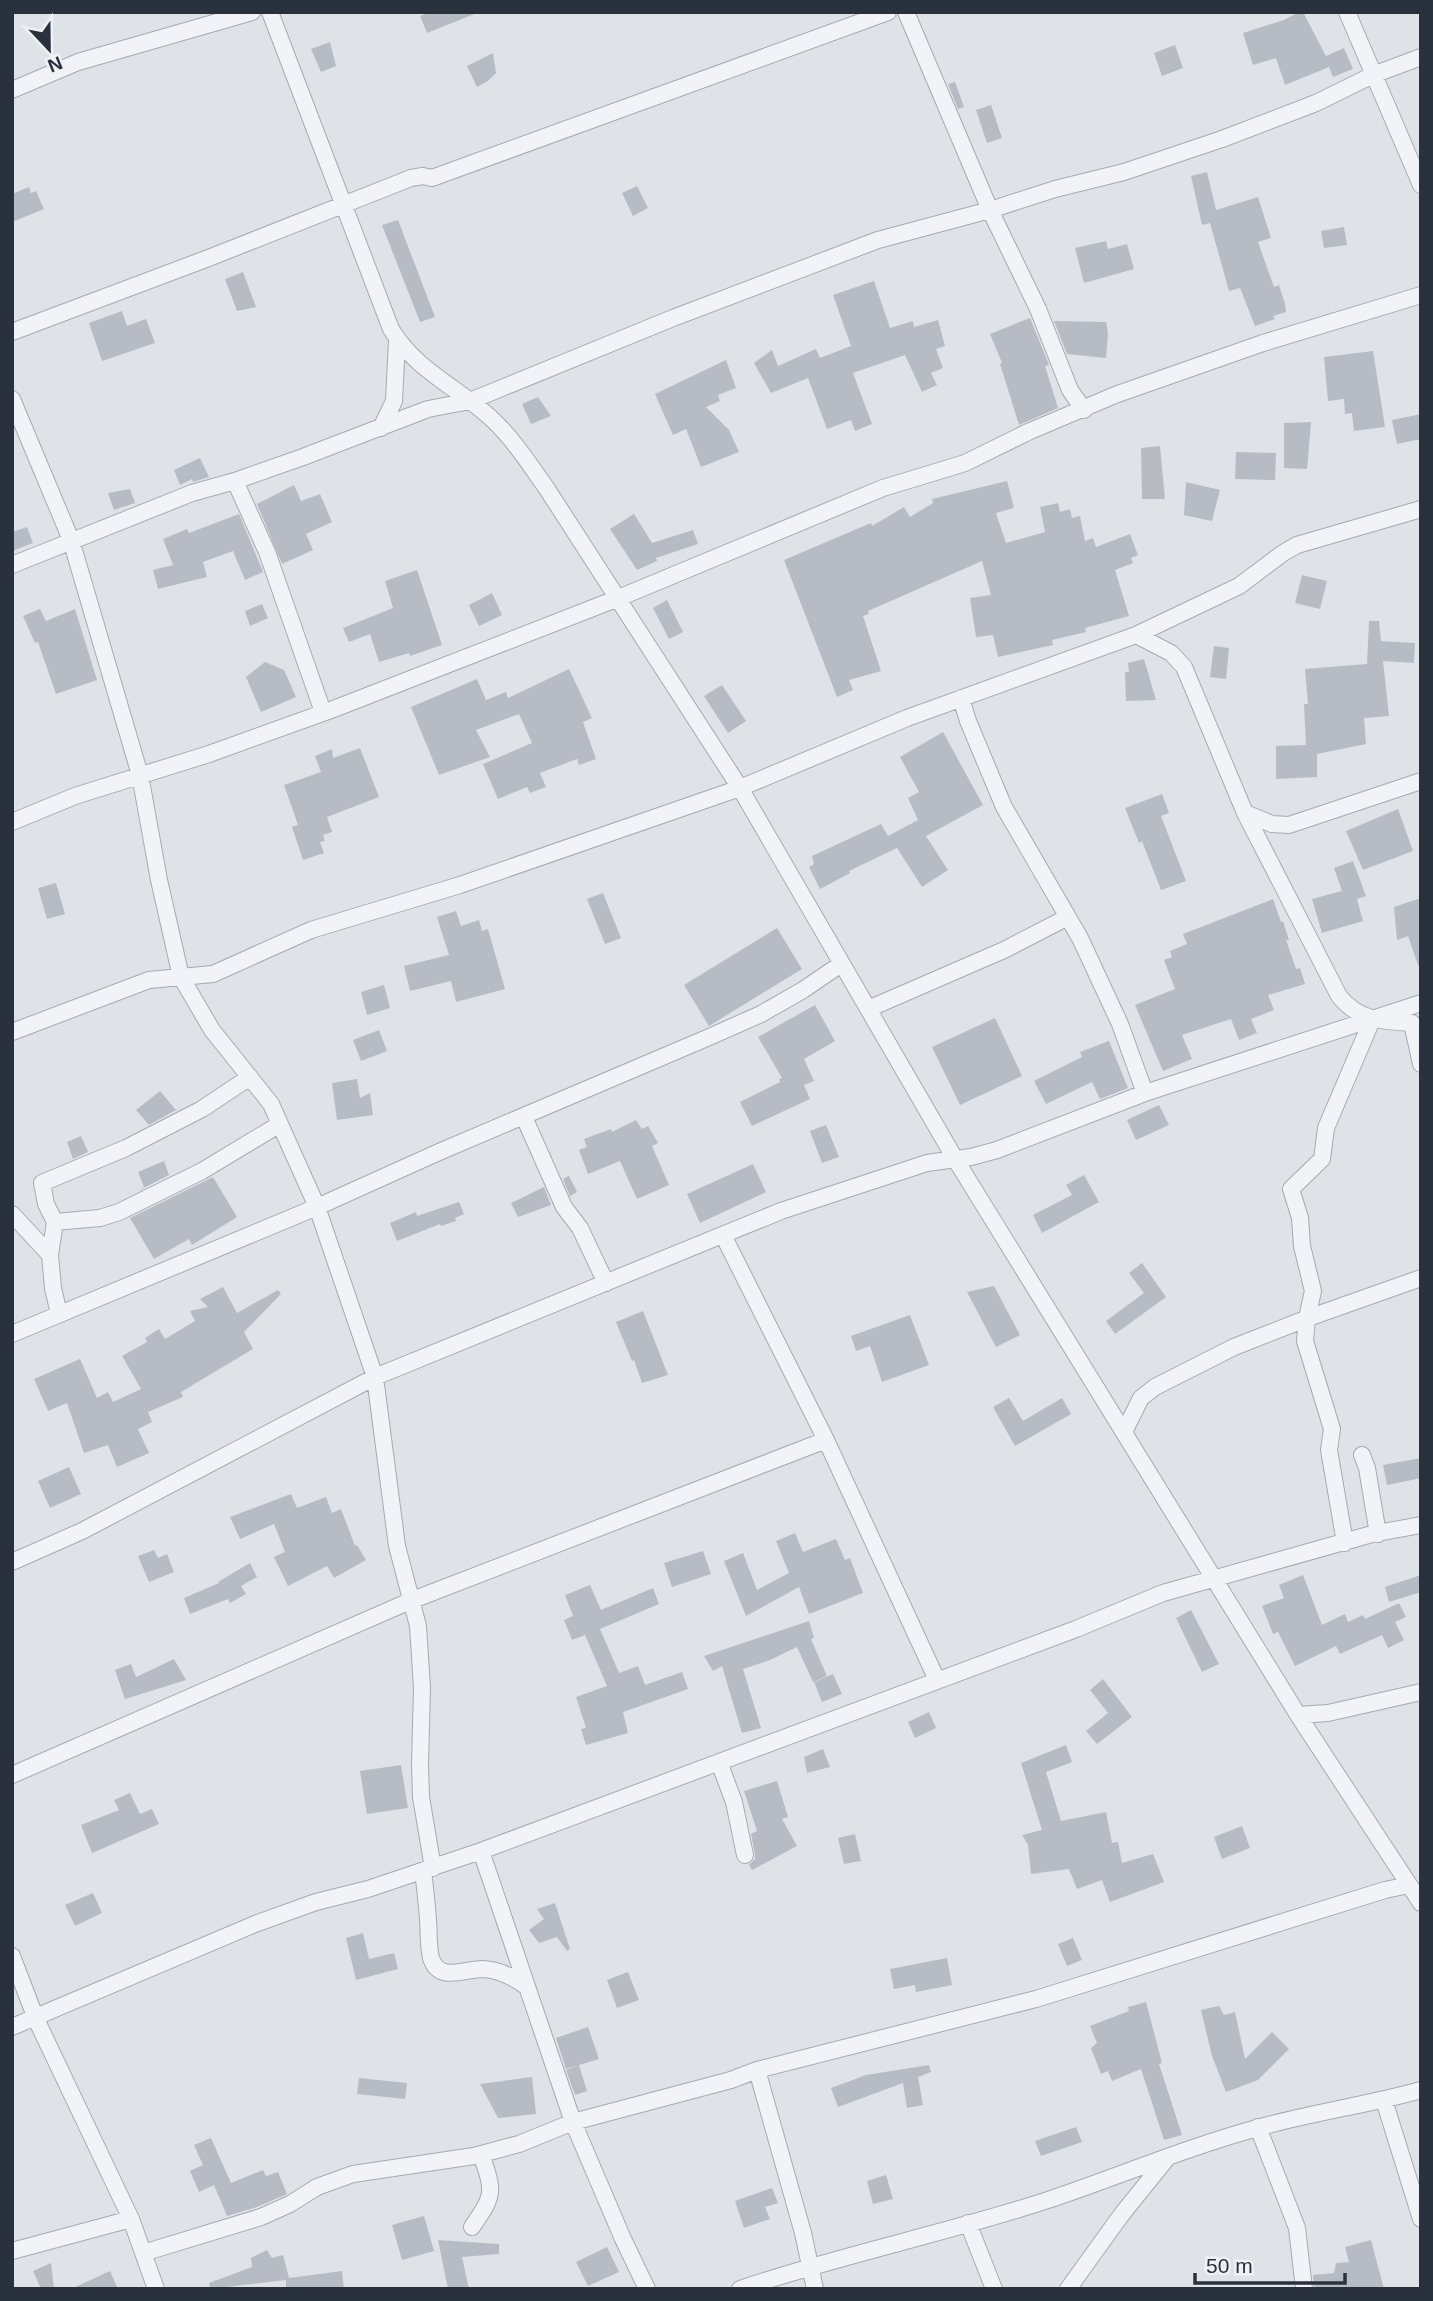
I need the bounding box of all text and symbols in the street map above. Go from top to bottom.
north arrow [14,14,84,84]
text: N [45,52,65,77]
scale bar [1195,2242,1346,2286]
text: 50 m [1206,2254,1253,2277]

